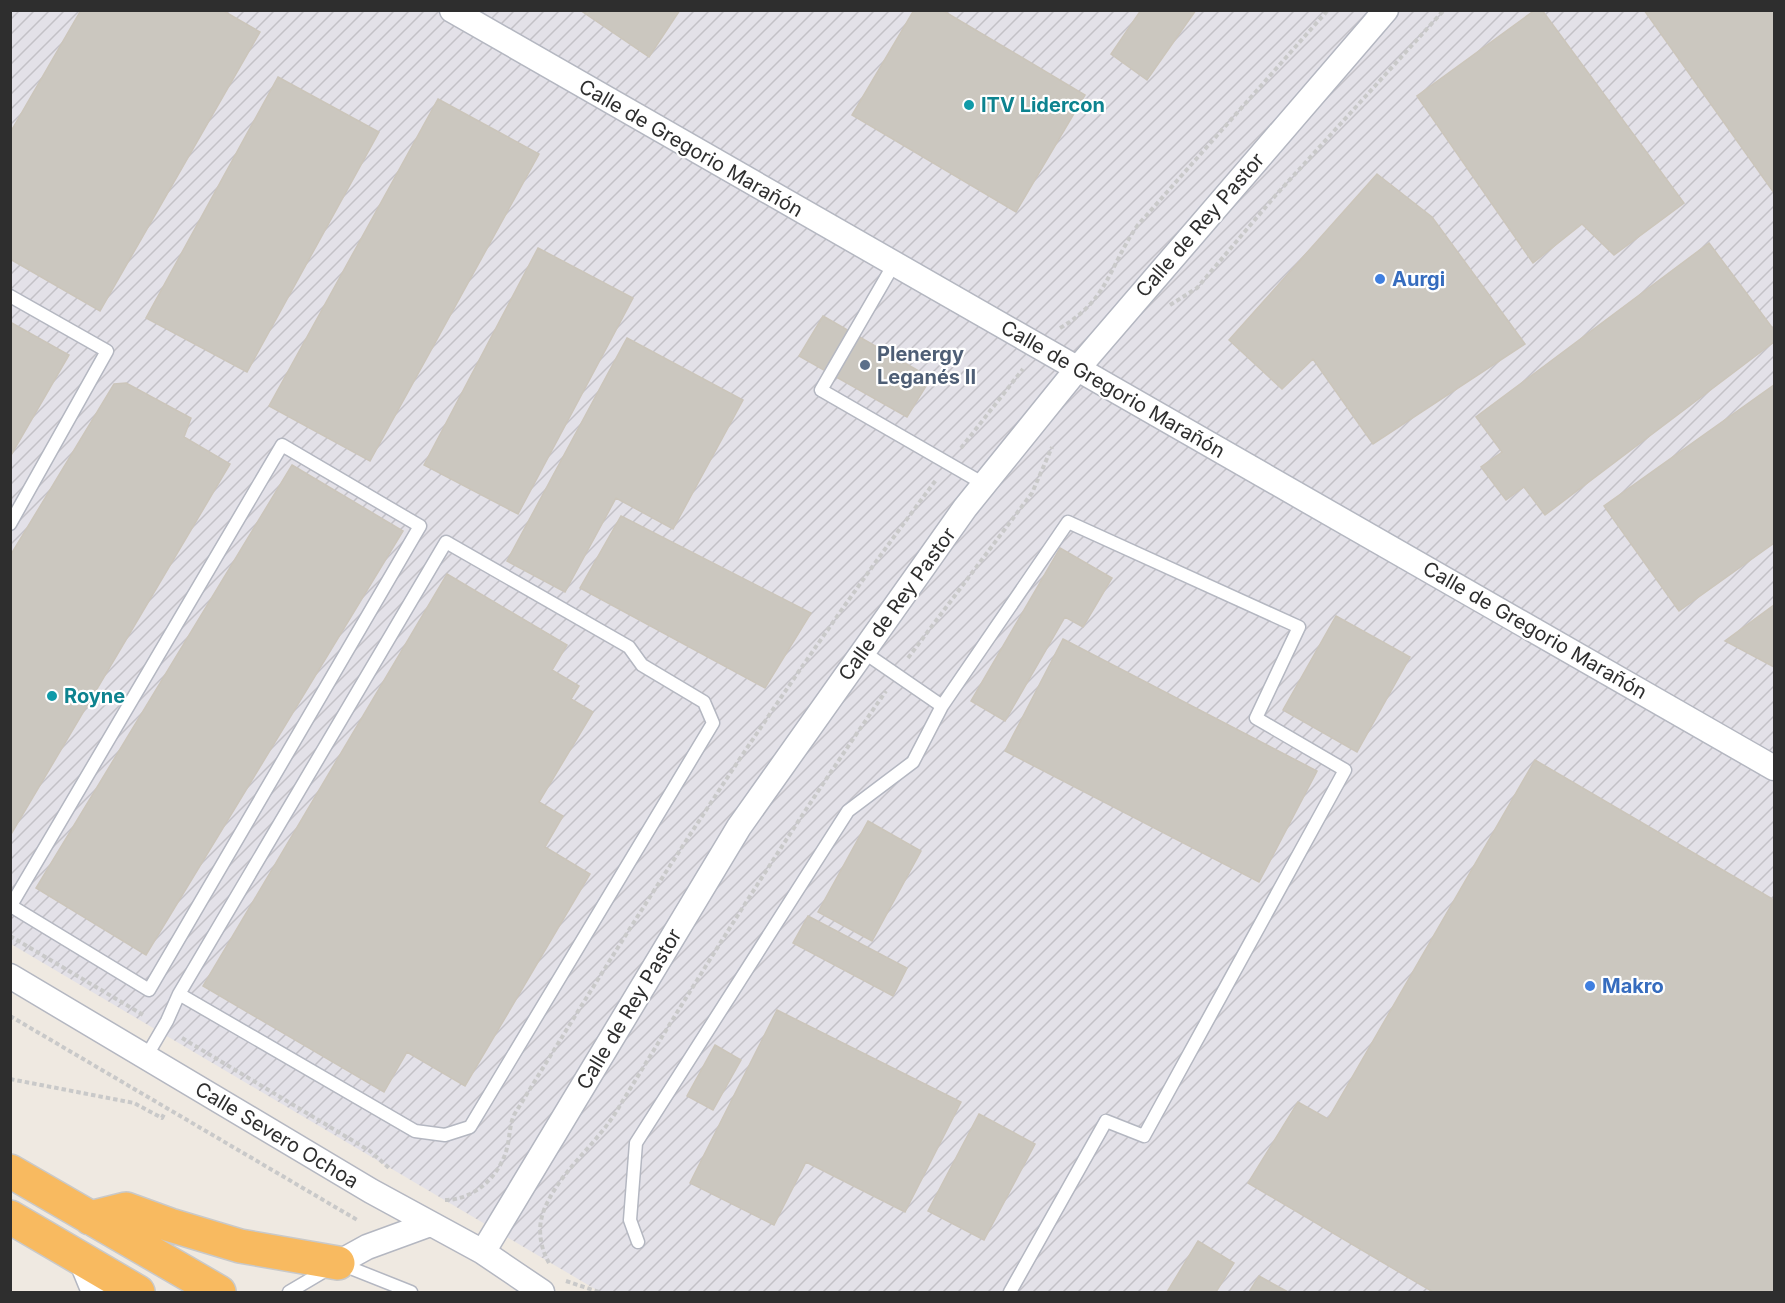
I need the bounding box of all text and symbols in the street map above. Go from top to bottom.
street label: Calle de Gregorio Marañón [575,74,807,222]
place label: ITV Lidercon [981,93,1105,117]
marker: ITV Lidercon [962,98,976,112]
street label: Calle de Rey Pastor [1131,148,1270,302]
place label: Aurgi [1392,267,1445,291]
marker: Aurgi [1373,272,1387,286]
street label: Calle de Gregorio Marañón [997,315,1229,463]
place label: Plenergy Leganés II [877,342,976,389]
marker: Plenergy Leganés II [858,358,872,372]
street label: Calle de Rey Pastor [833,522,961,685]
street label: Calle de Gregorio Marañón [1419,556,1651,704]
place label: Royne [64,684,125,708]
marker: Royne [45,689,59,703]
street label: Calle de Rey Pastor [571,924,687,1094]
place label: Makro [1602,974,1664,998]
marker: Makro [1583,979,1597,993]
street label: Calle Severo Ochoa [191,1077,363,1193]

